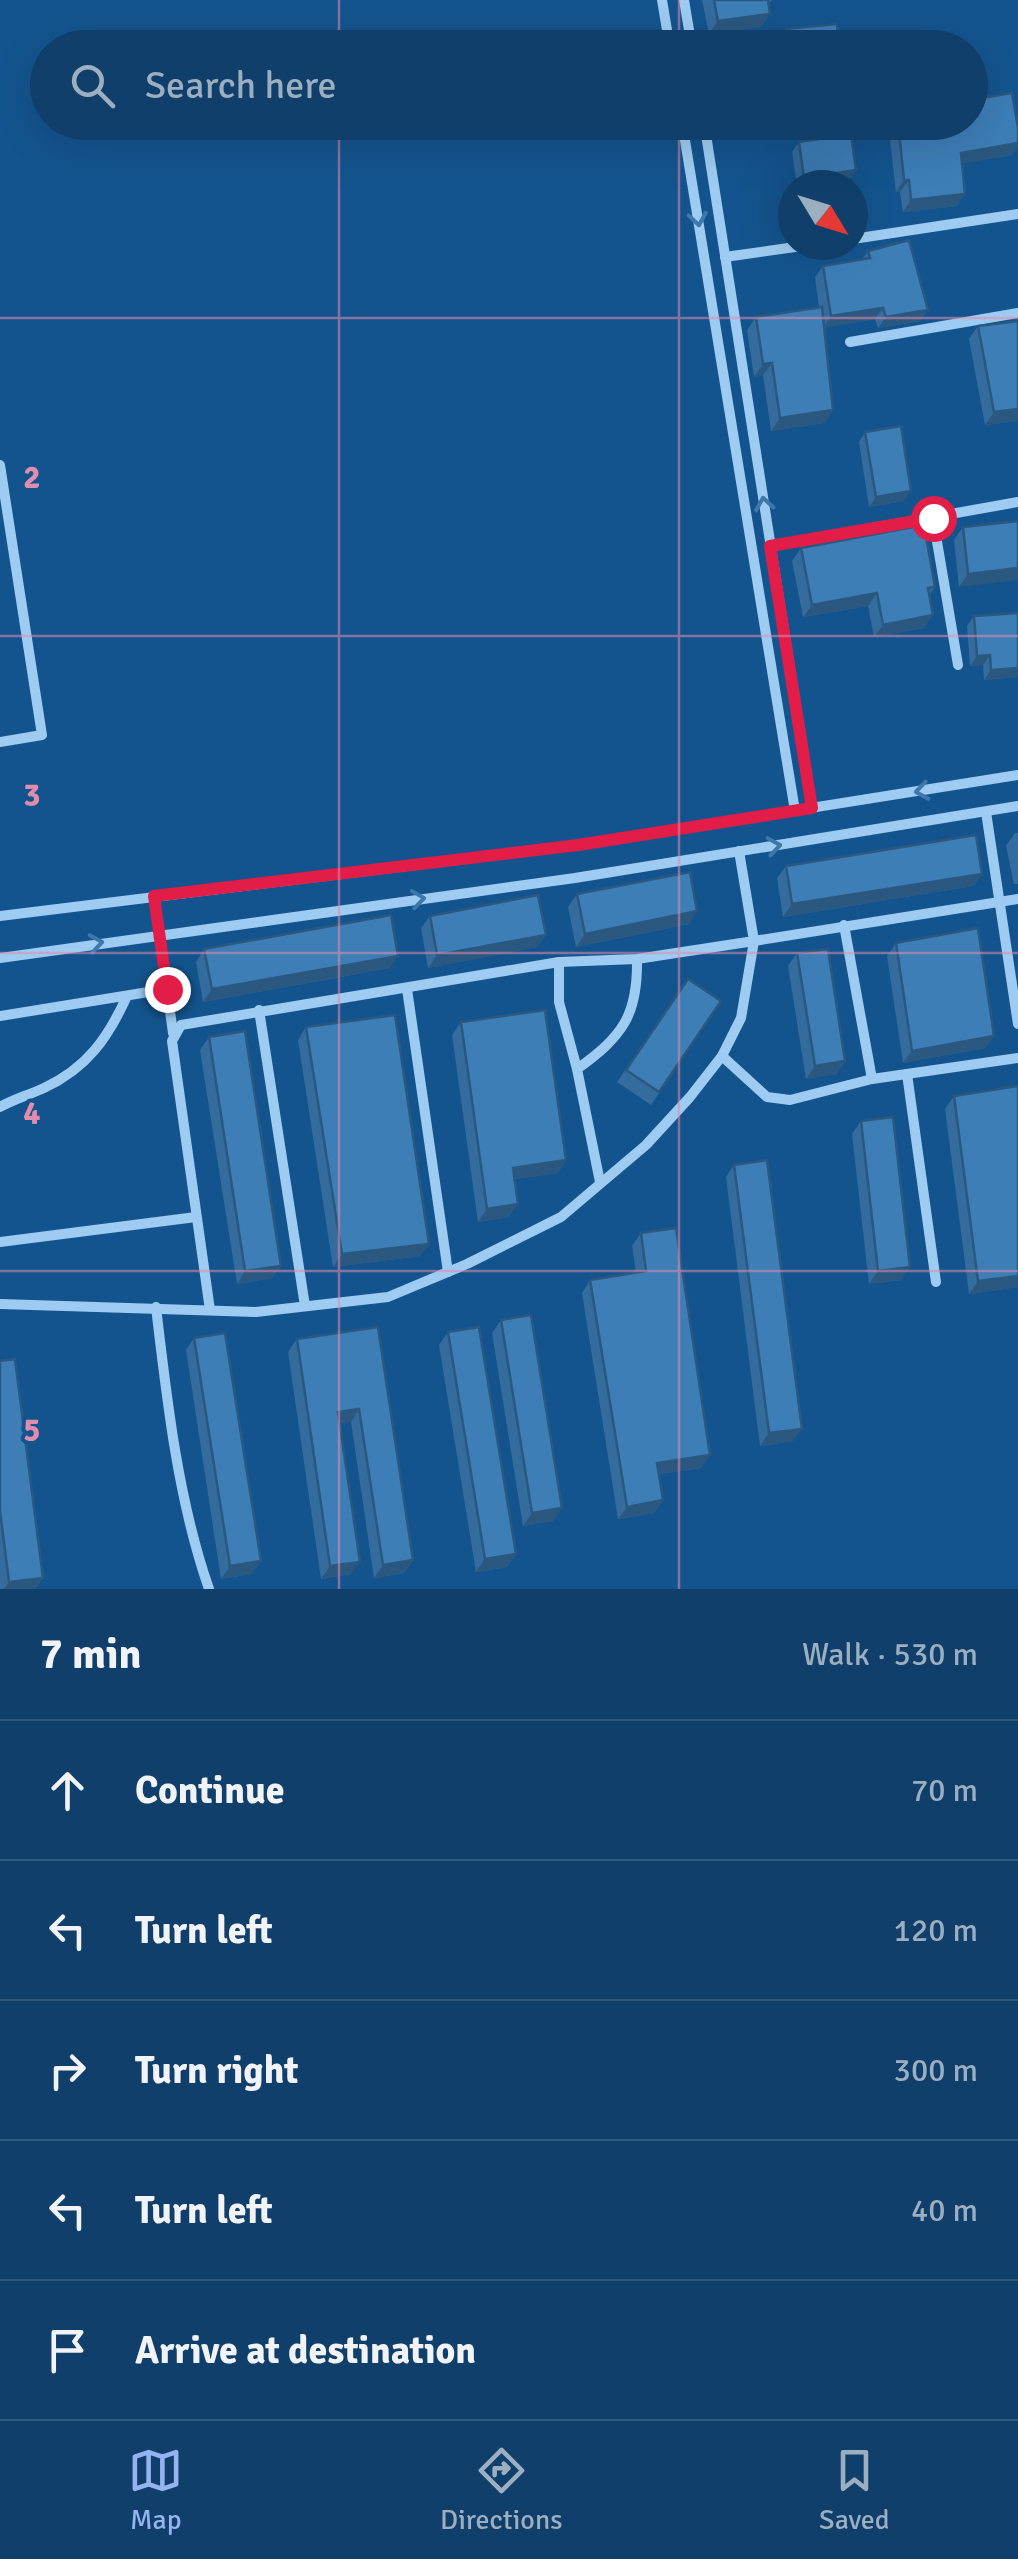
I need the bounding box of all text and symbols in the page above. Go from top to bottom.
search box [30,30,988,140]
icon: search [65,58,120,113]
text: Search here [145,62,337,109]
north arrow [778,170,868,260]
one-way arrow [687,210,708,227]
text: 2 [23,458,41,497]
one-way arrow [754,496,775,513]
route start [911,496,957,542]
text: 3 [23,776,41,815]
one-way arrow [913,779,930,800]
one-way arrow [766,836,783,857]
one-way arrow [410,889,427,910]
one-way arrow [88,934,105,955]
route end [145,967,191,1013]
text: 4 [23,1094,41,1133]
text: 5 [23,1411,41,1450]
text: 7 min [40,1629,141,1680]
text: Walk · 530 m [802,1635,978,1674]
icon: ahead [40,1763,95,1818]
text: Continue [135,1767,285,1814]
text: 70 m [911,1771,978,1810]
icon: left [40,1903,95,1958]
text: Turn left [135,1907,273,1954]
text: 120 m [894,1911,978,1950]
icon: right [40,2043,95,2098]
text: Turn right [135,2047,299,2094]
text: 300 m [894,2051,978,2090]
icon: left [40,2183,95,2238]
text: Turn left [135,2187,273,2234]
text: 40 m [911,2191,978,2230]
icon: arrive [40,2323,95,2378]
text: Arrive at destination [135,2327,476,2374]
tab: Map [128,2443,183,2537]
tab: Directions [440,2443,562,2537]
tab: Saved [819,2443,890,2537]

